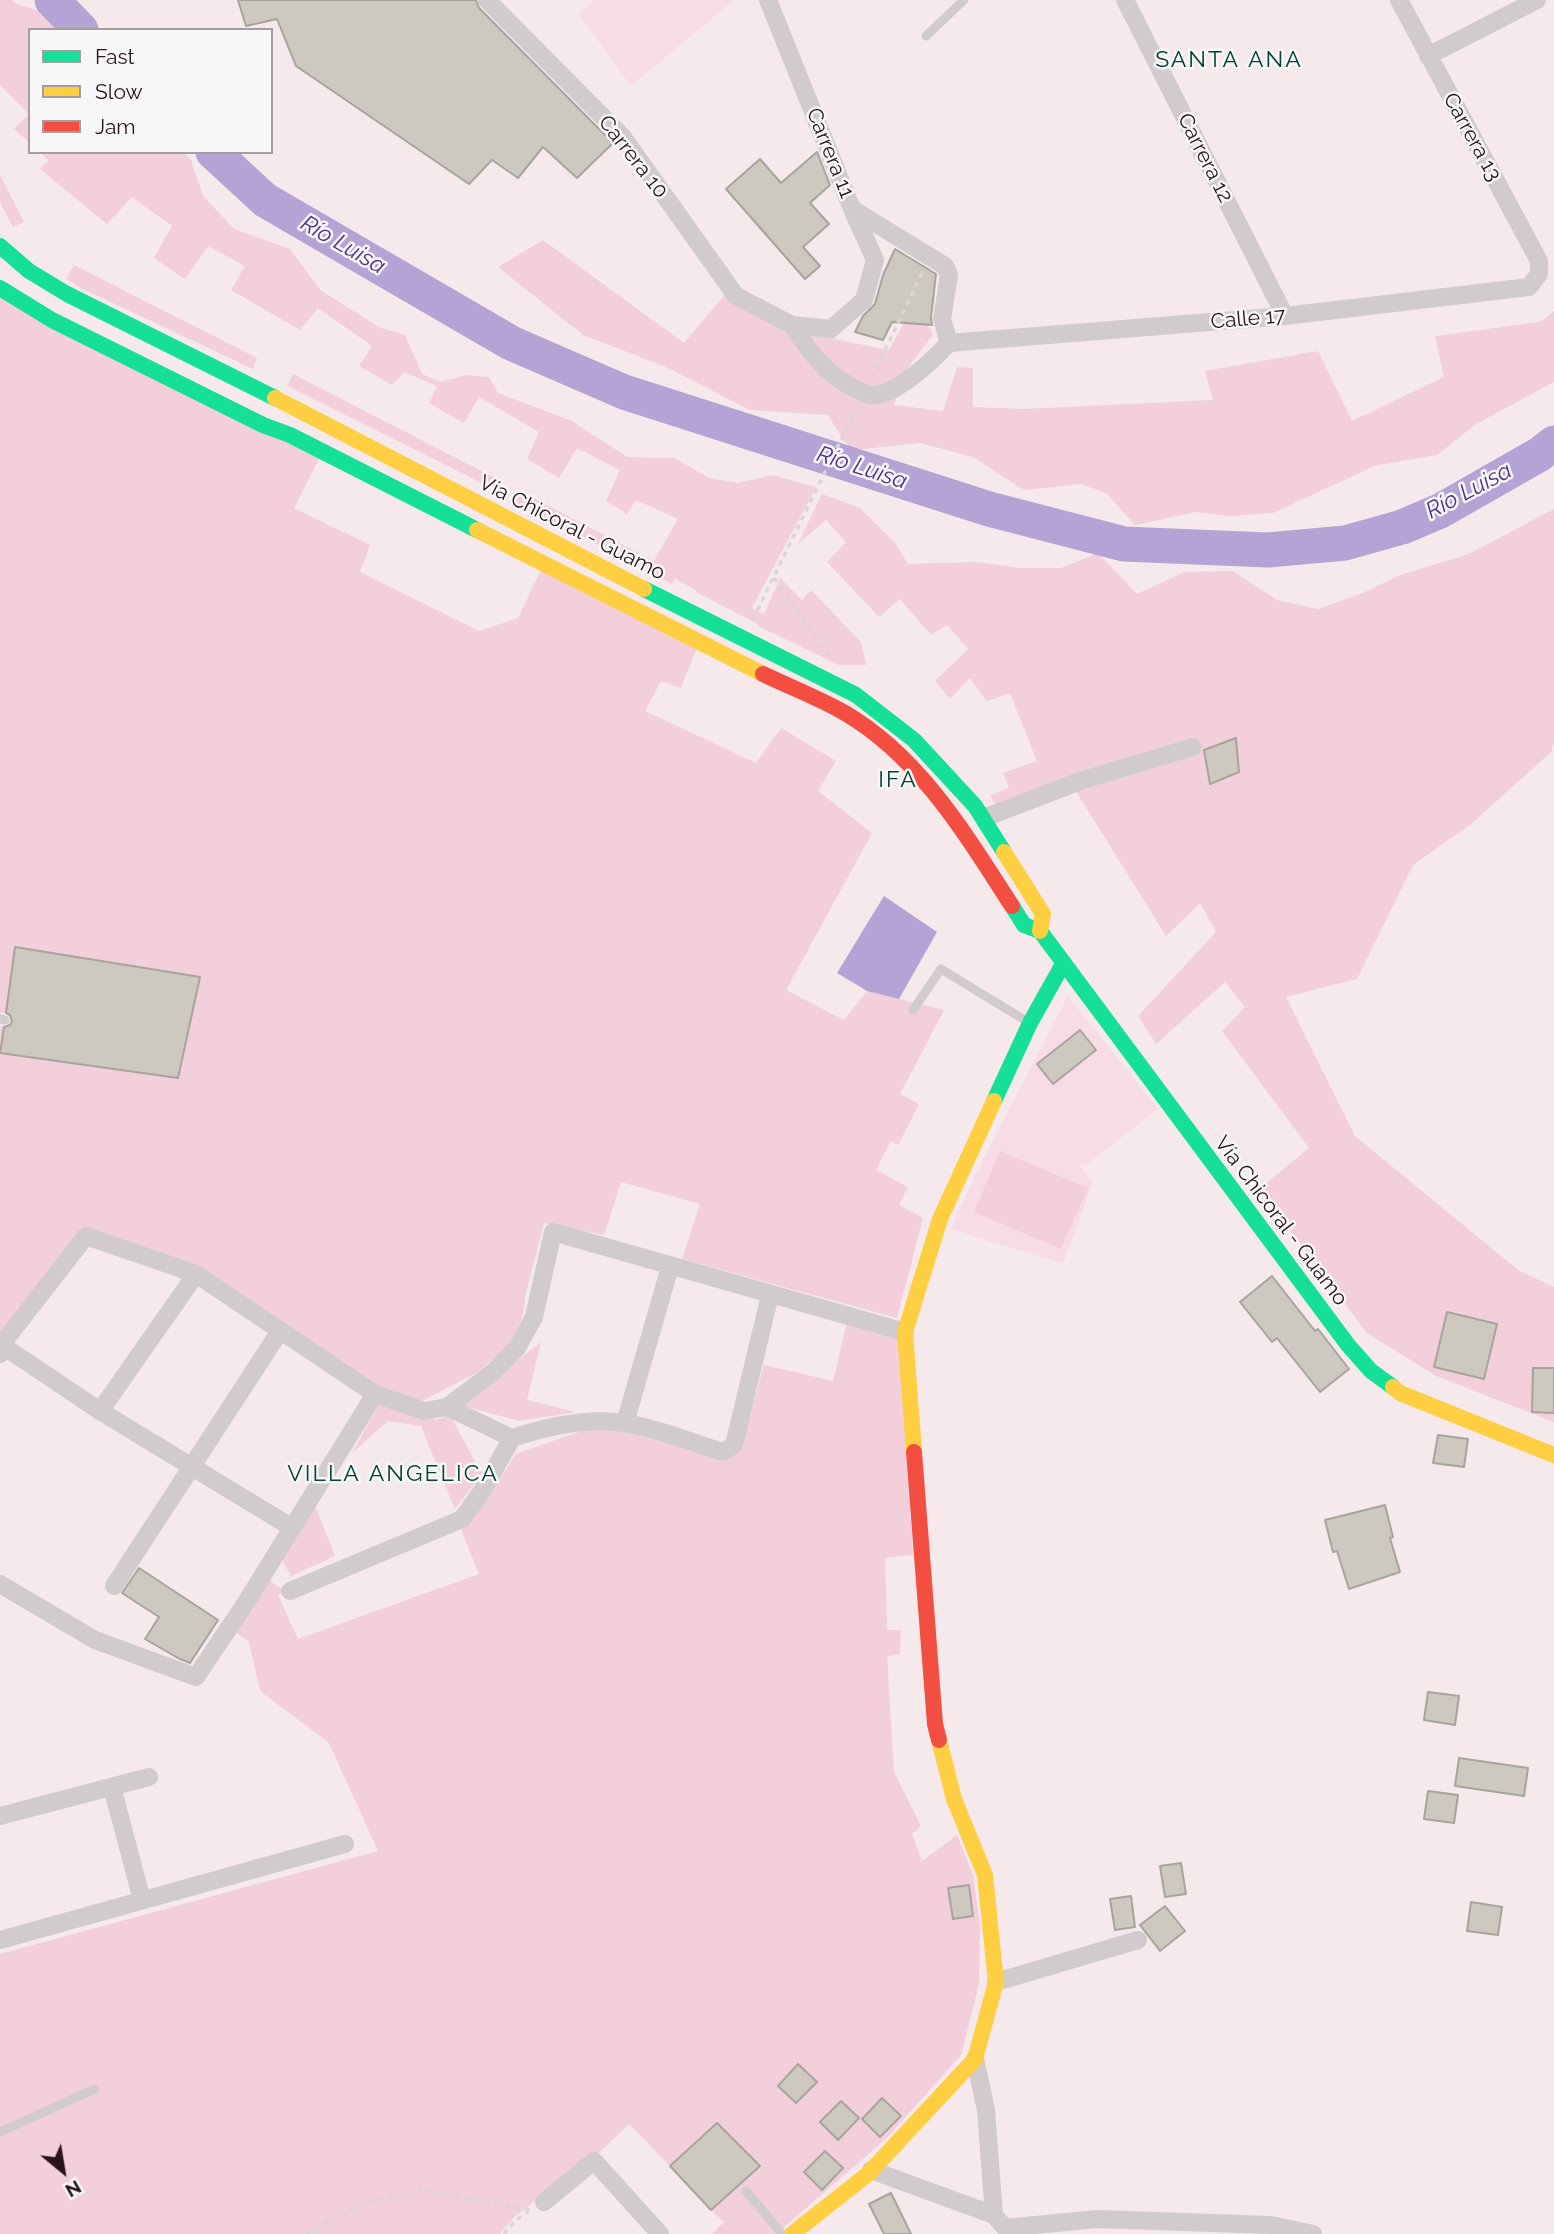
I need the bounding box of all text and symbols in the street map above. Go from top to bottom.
legend [28,28,273,154]
text: Fast [95,44,135,69]
district label: SANTA ANA [1156,46,1302,74]
text: Slow [95,79,143,104]
street label: Carrera 13 [1437,89,1507,185]
street label: Carrera 11 [801,104,859,202]
street label: Carrera 12 [1172,109,1238,207]
street label: Carrera 10 [593,110,673,204]
text: Jam [95,114,136,139]
water label: Río Luisa [296,210,390,280]
street label: Calle 17 [1210,303,1286,335]
water label: Río Luisa [813,440,911,496]
water label: Río Luisa [1421,457,1517,525]
street label: Vía Chicoral - Guamo [475,470,669,586]
district label: IFA [879,766,917,794]
street label: Vía Chicoral - Guamo [1209,1131,1353,1311]
district label: VILLA ANGELICA [289,1460,497,1488]
north arrow [28,2136,98,2206]
text: N [62,2176,85,2202]

